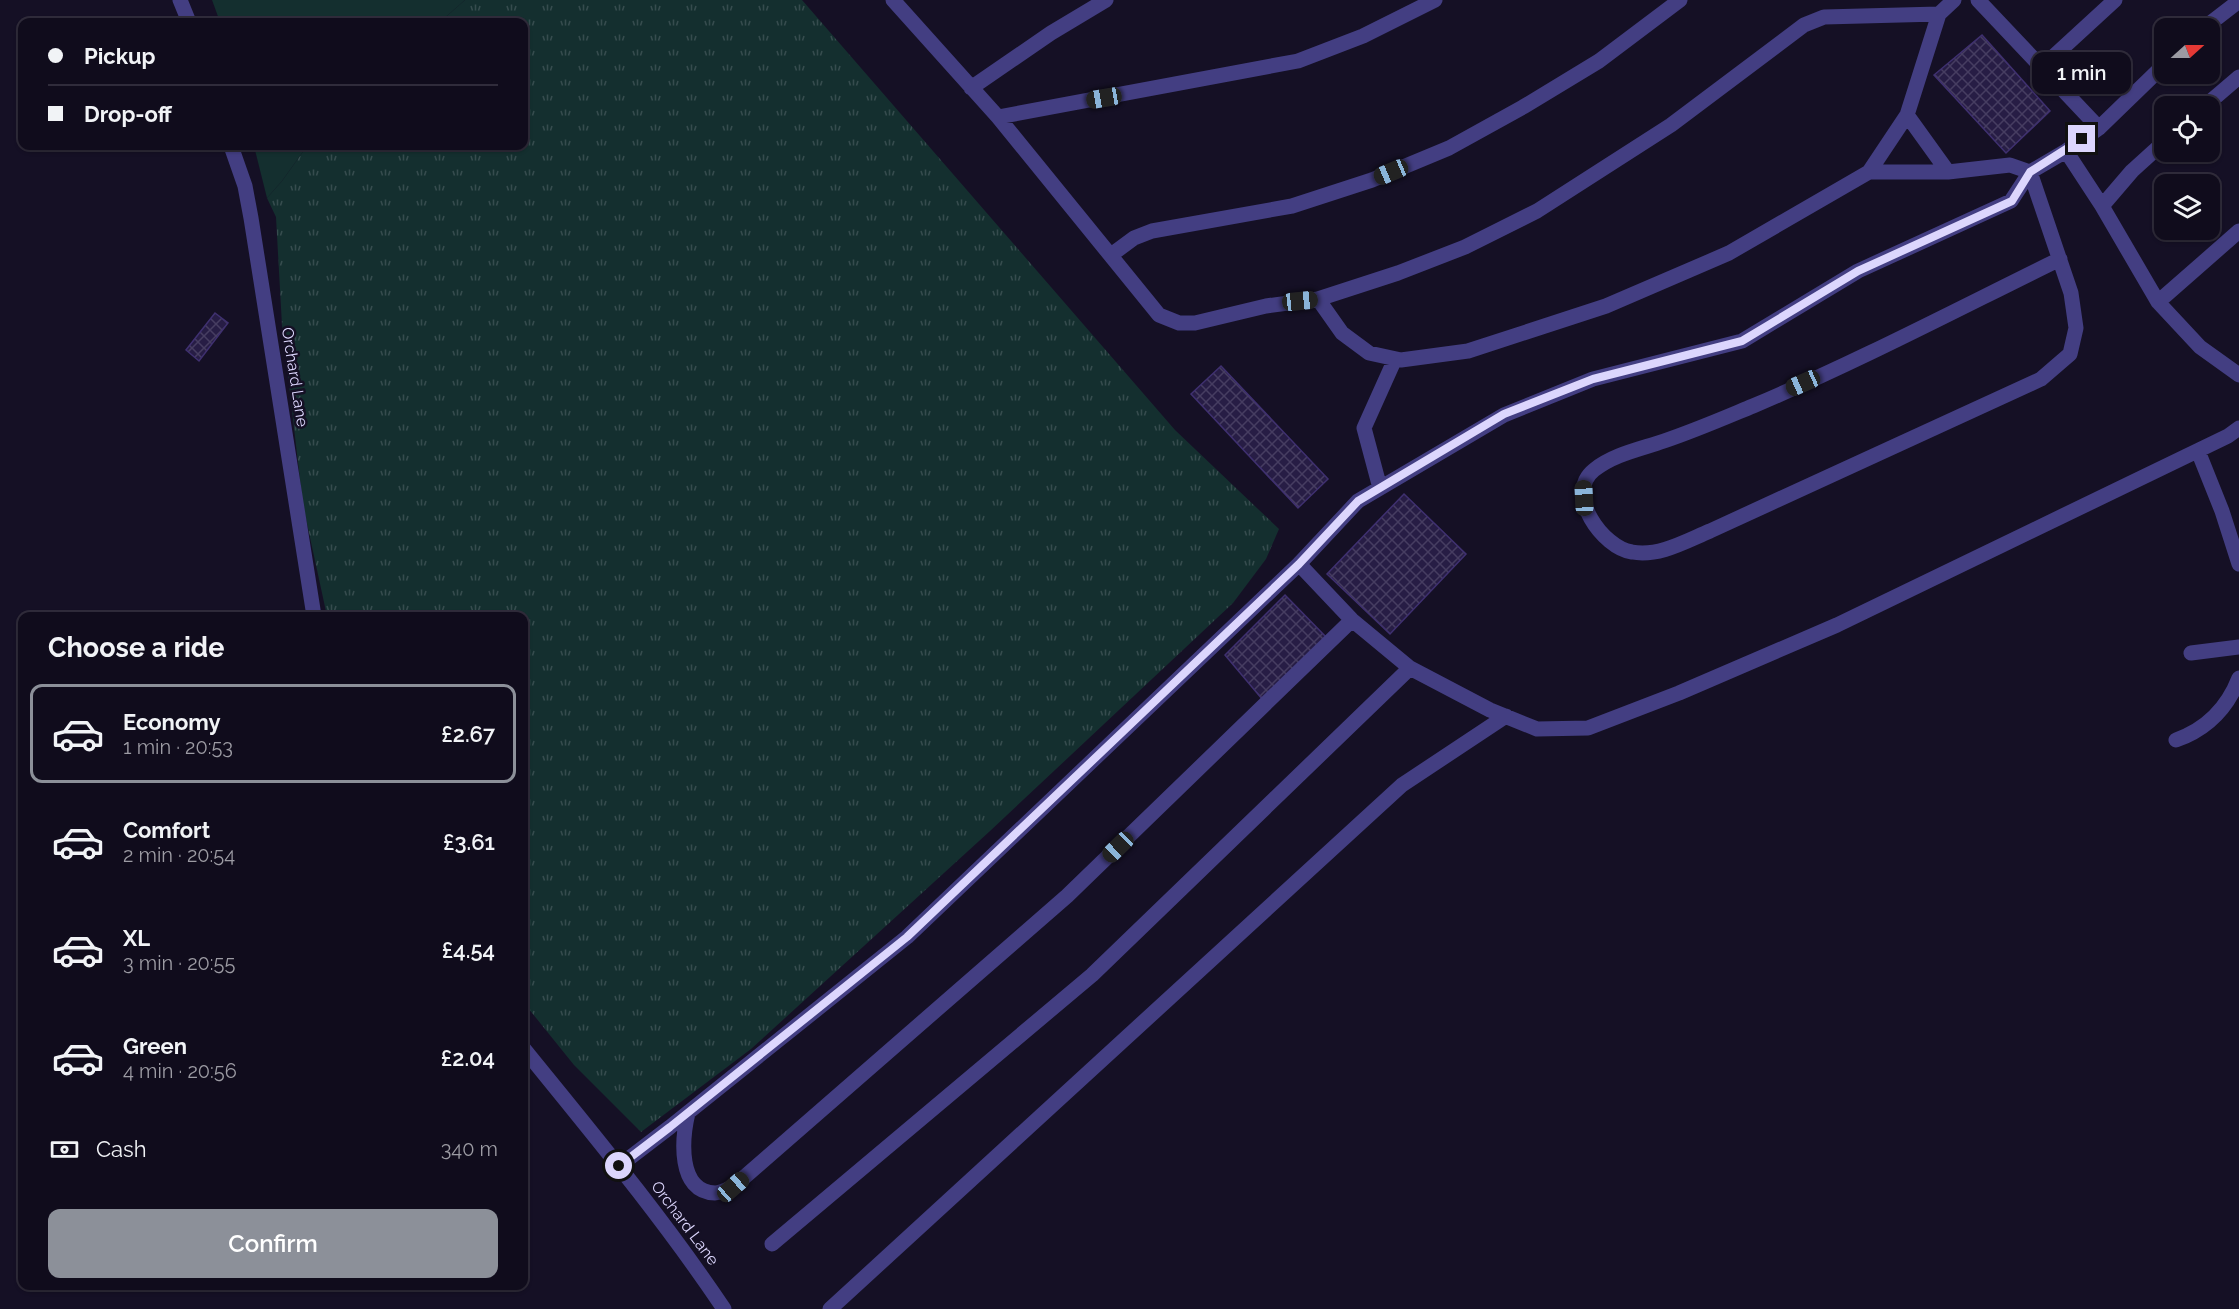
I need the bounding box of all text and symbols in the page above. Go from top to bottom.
north arrow [2154,18,2220,84]
map controls [2154,18,2220,240]
text: Pickup [84,43,156,69]
callout: 1 min [2032,52,2132,94]
text: 1 min [2057,61,2106,85]
car [1085,86,1123,110]
button: locate [2154,96,2220,162]
text: Drop-off [84,101,172,127]
route end [2068,125,2095,152]
car [1371,157,1411,187]
button: layers [2154,174,2220,240]
car [1281,290,1319,312]
street label: Orchard Lane [278,326,312,428]
car [1783,367,1823,399]
car [1574,480,1594,516]
text: Choose a ride [48,632,224,663]
icon: car [51,707,105,761]
text: Economy [123,709,221,735]
text: £2.67 [441,721,495,747]
text: 1 min · 20:53 [123,735,233,759]
icon: car [51,815,105,869]
text: Comfort [123,817,210,843]
car [1099,828,1137,866]
text: £3.61 [443,829,495,855]
text: 2 min · 20:54 [123,843,235,867]
icon: car [51,923,105,977]
text: XL [123,925,150,951]
text: £4.54 [442,937,495,963]
text: 3 min · 20:55 [123,951,235,975]
icon: car [51,1031,105,1085]
text: Green [123,1033,187,1059]
text: £2.04 [441,1045,495,1071]
text: 4 min · 20:56 [123,1059,237,1083]
icon: cash [48,1133,81,1166]
text: Cash [96,1136,147,1162]
text: 340 m [441,1137,498,1161]
route start [605,1152,632,1179]
car [714,1168,752,1206]
street label: Orchard Lane [647,1177,723,1269]
button: Confirm [48,1209,498,1278]

